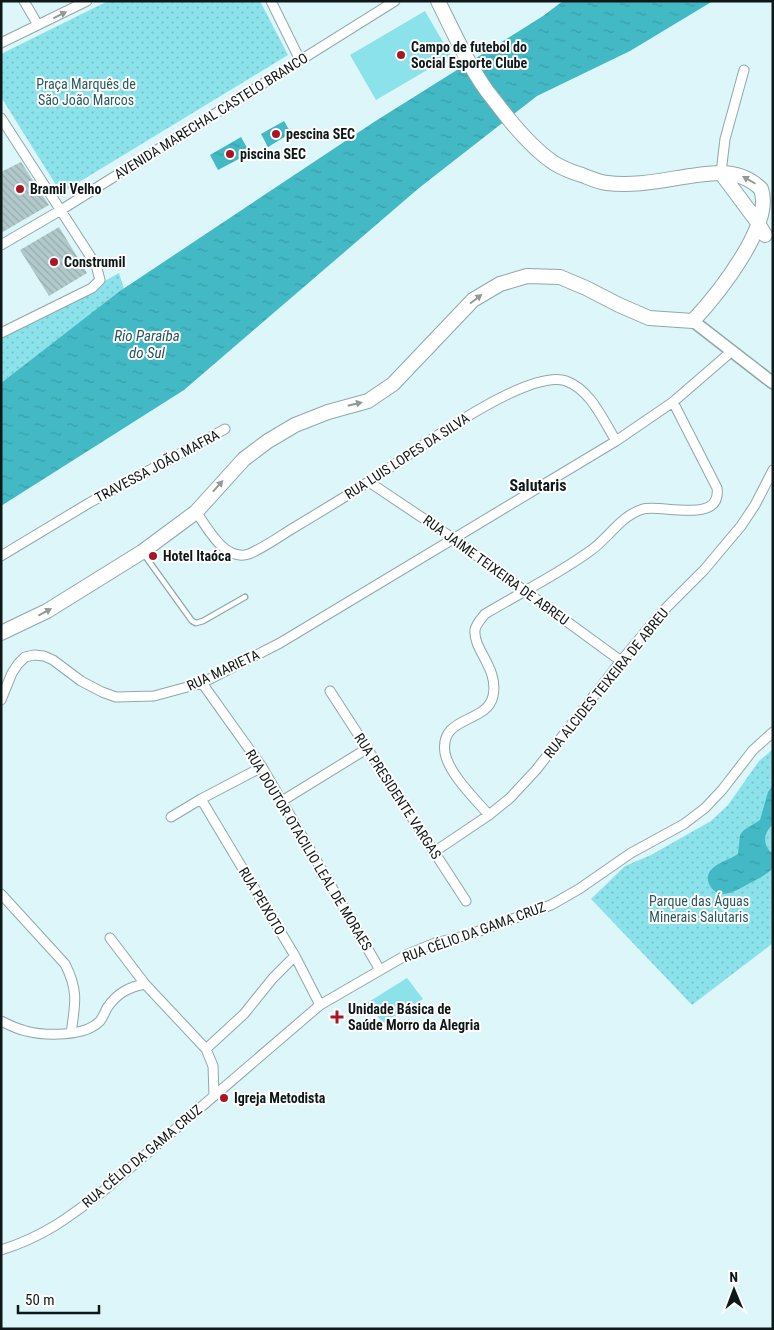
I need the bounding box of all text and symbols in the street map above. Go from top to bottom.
one-way arrow [53,10,67,18]
place label: Campo de futebol do Social Esporte Clube [411,39,527,71]
marker: Campo de futebol do Social Esporte Clube [395,49,407,61]
street label: AVENIDA MARECHAL CASTELO BRANCO [111,50,311,182]
park label: Praça Marquês de São João Marcos [36,76,136,108]
place label: pescina SEC [286,126,355,142]
marker: pescina SEC [270,128,282,140]
place label: piscina SEC [240,146,306,162]
marker: piscina SEC [224,148,236,160]
one-way arrow [743,176,756,185]
place label: Bramil Velho [30,181,101,197]
marker: Bramil Velho [14,183,26,195]
place label: Construmil [64,254,125,270]
marker: Construmil [48,256,60,268]
one-way arrow [469,294,483,304]
water label: Rio Paraíba do Sul [114,327,180,362]
one-way arrow [348,400,363,408]
street label: RUA LUIS LOPES DA SILVA [342,410,472,502]
street label: TRAVESSA JOÃO MAFRA [92,426,222,506]
district label: Salutaris [509,476,567,495]
one-way arrow [213,480,224,493]
street label: RUA JAIME TEIXEIRA DE ABREU [420,512,572,628]
place label: Hotel Itaóca [163,548,231,564]
marker: Hotel Itaóca [147,550,159,562]
street label: RUA ALCIDES TEIXEIRA DE ABREU [541,605,672,761]
one-way arrow [38,607,52,616]
street label: RUA MARIETA [184,646,262,694]
street label: RUA PRESIDENTE VARGAS [351,730,445,862]
street label: RUA DOUTOR OTACILIO LEAL DE MORAES [243,747,375,953]
street label: RUA PEIXOTO [236,864,288,938]
park label: Parque das Águas Minerais Salutaris [649,892,749,925]
street label: RUA CÉLIO DA GAMA CRUZ [400,898,548,965]
place label: Unidade Básica de Saúde Morro da Alegria [348,1001,480,1033]
marker: Unidade Básica de Saúde Morro da Alegria [330,1010,344,1024]
place label: Igreja Metodista [234,1090,326,1106]
marker: Igreja Metodista [218,1092,230,1104]
street label: RUA CÉLIO DA GAMA CRUZ [78,1101,205,1211]
north arrow [709,1265,759,1315]
text: N [729,1269,738,1285]
scale bar [18,1282,99,1314]
text: 50 m [25,1291,55,1309]

